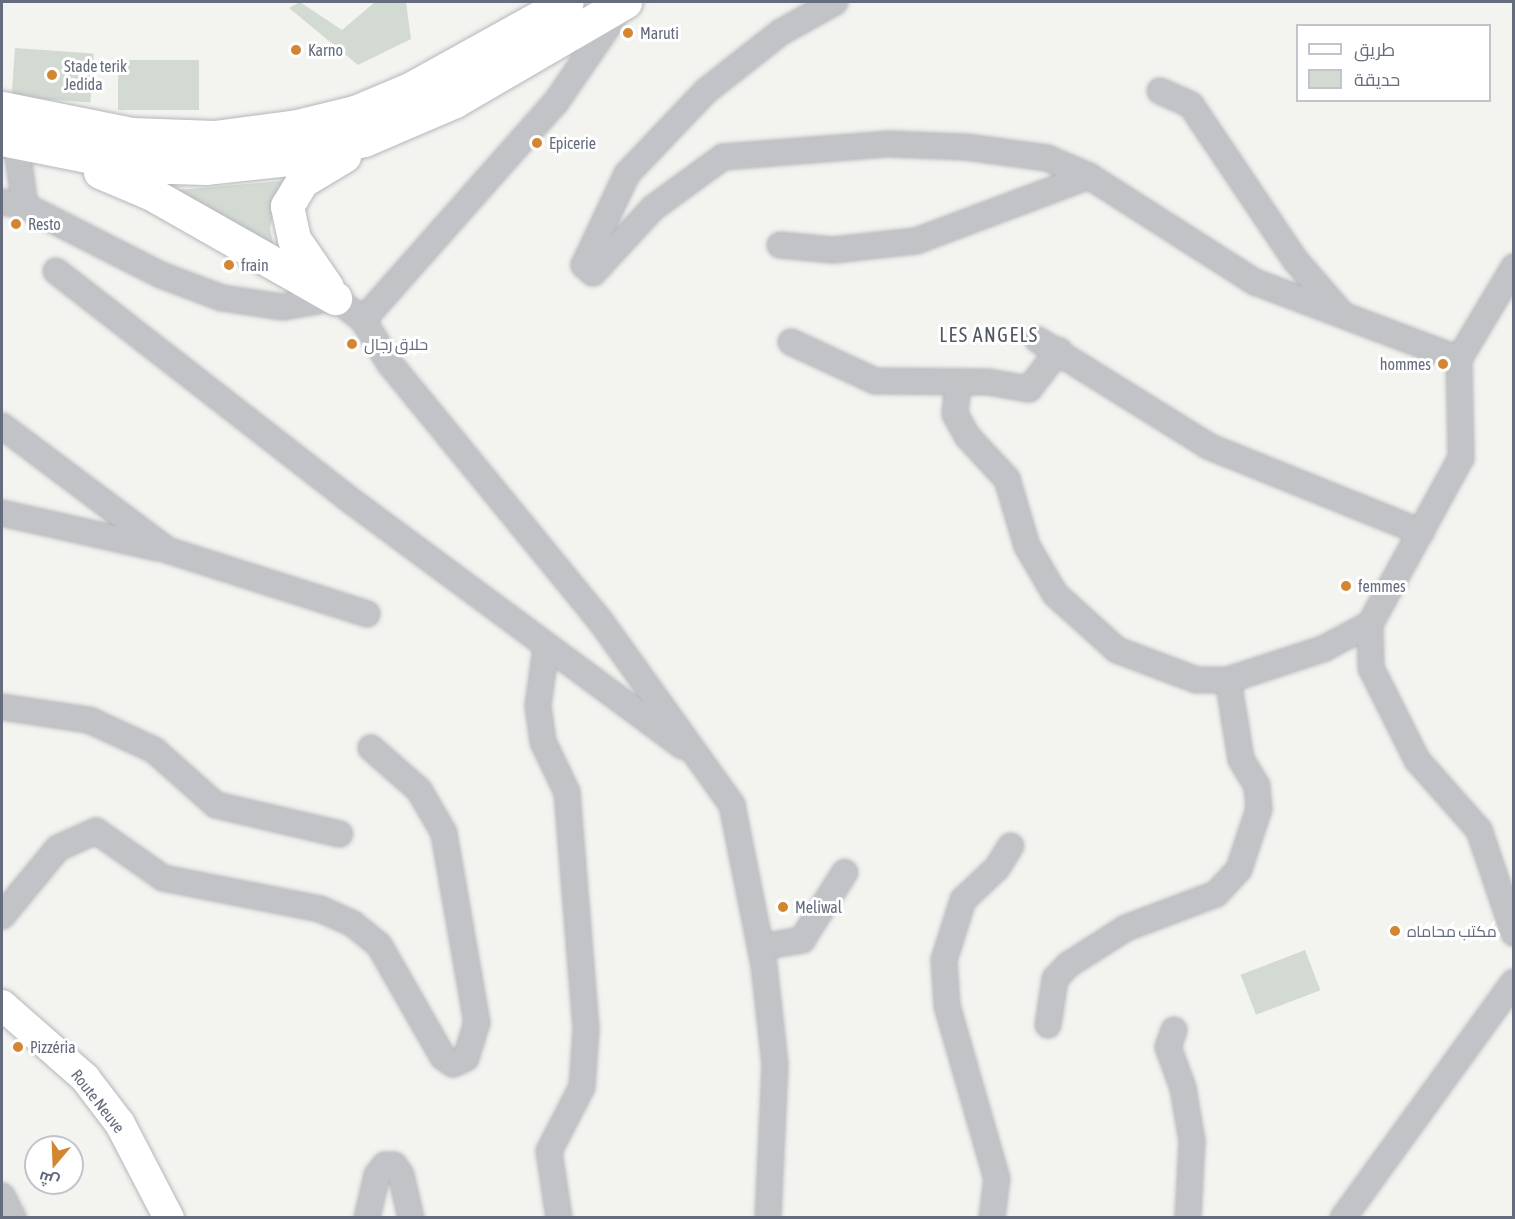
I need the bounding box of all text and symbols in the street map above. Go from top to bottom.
place label: Maruti [640,23,679,43]
legend [1296,24,1491,102]
marker: Maruti [621,26,635,40]
text: طريق [1354,39,1395,60]
place label: Karno [308,40,343,60]
marker: Karno [289,43,303,57]
place label: Stade terik Jedida [64,56,127,94]
marker: Stade terik Jedida [45,68,59,82]
text: حديقة [1354,69,1400,90]
place label: Epicerie [549,133,596,153]
marker: Epicerie [530,136,544,150]
place label: Resto [28,214,61,234]
marker: Resto [9,217,23,231]
place label: frain [241,255,269,275]
marker: frain [222,258,236,272]
district label: LES ANGELS [939,322,1039,346]
place label: حلاق رجال [364,334,428,354]
marker: حلاق رجال [345,337,359,351]
place label: hommes [1380,354,1431,374]
marker: hommes [1436,357,1450,371]
place label: femmes [1358,576,1406,596]
marker: femmes [1339,579,1353,593]
place label: Meliwal [795,897,842,917]
marker: Meliwal [776,900,790,914]
place label: مكتب محاماه [1407,921,1497,941]
marker: مكتب محاماه [1388,924,1402,938]
place label: Pizzéria [30,1037,76,1057]
marker: Pizzéria [11,1040,25,1054]
street label: Route Neuve [67,1065,129,1137]
north arrow [24,1135,84,1195]
text: ش [36,1168,61,1192]

